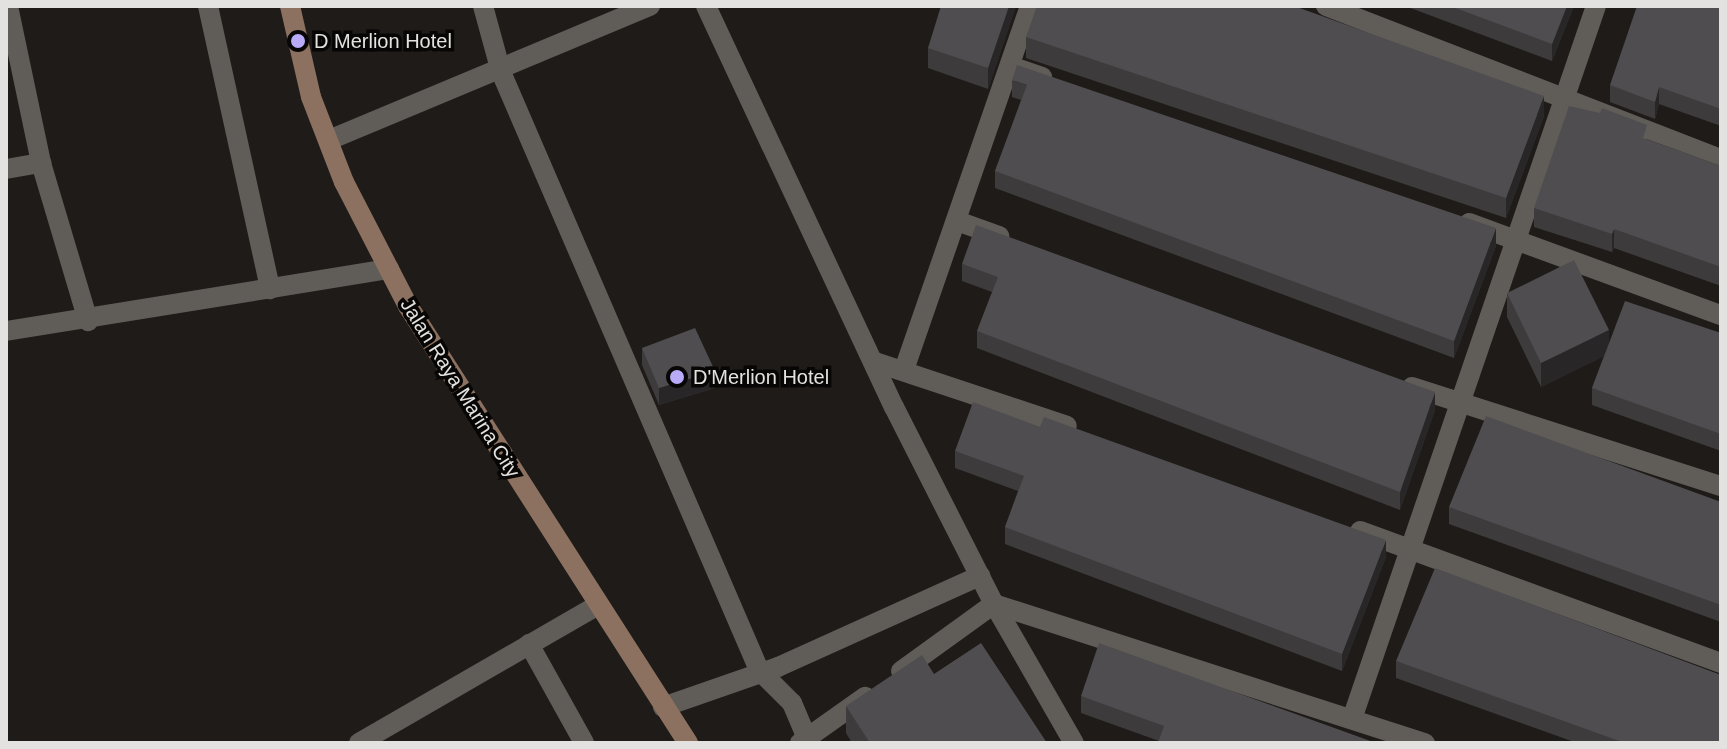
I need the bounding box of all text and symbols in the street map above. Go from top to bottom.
place label: D Merlion Hotel [314,29,452,53]
marker: D Merlion Hotel [289,32,307,50]
street label: Jalan Raya Marina City [395,294,525,482]
place label: D'Merlion Hotel [693,365,829,389]
marker: D'Merlion Hotel [668,368,686,386]

